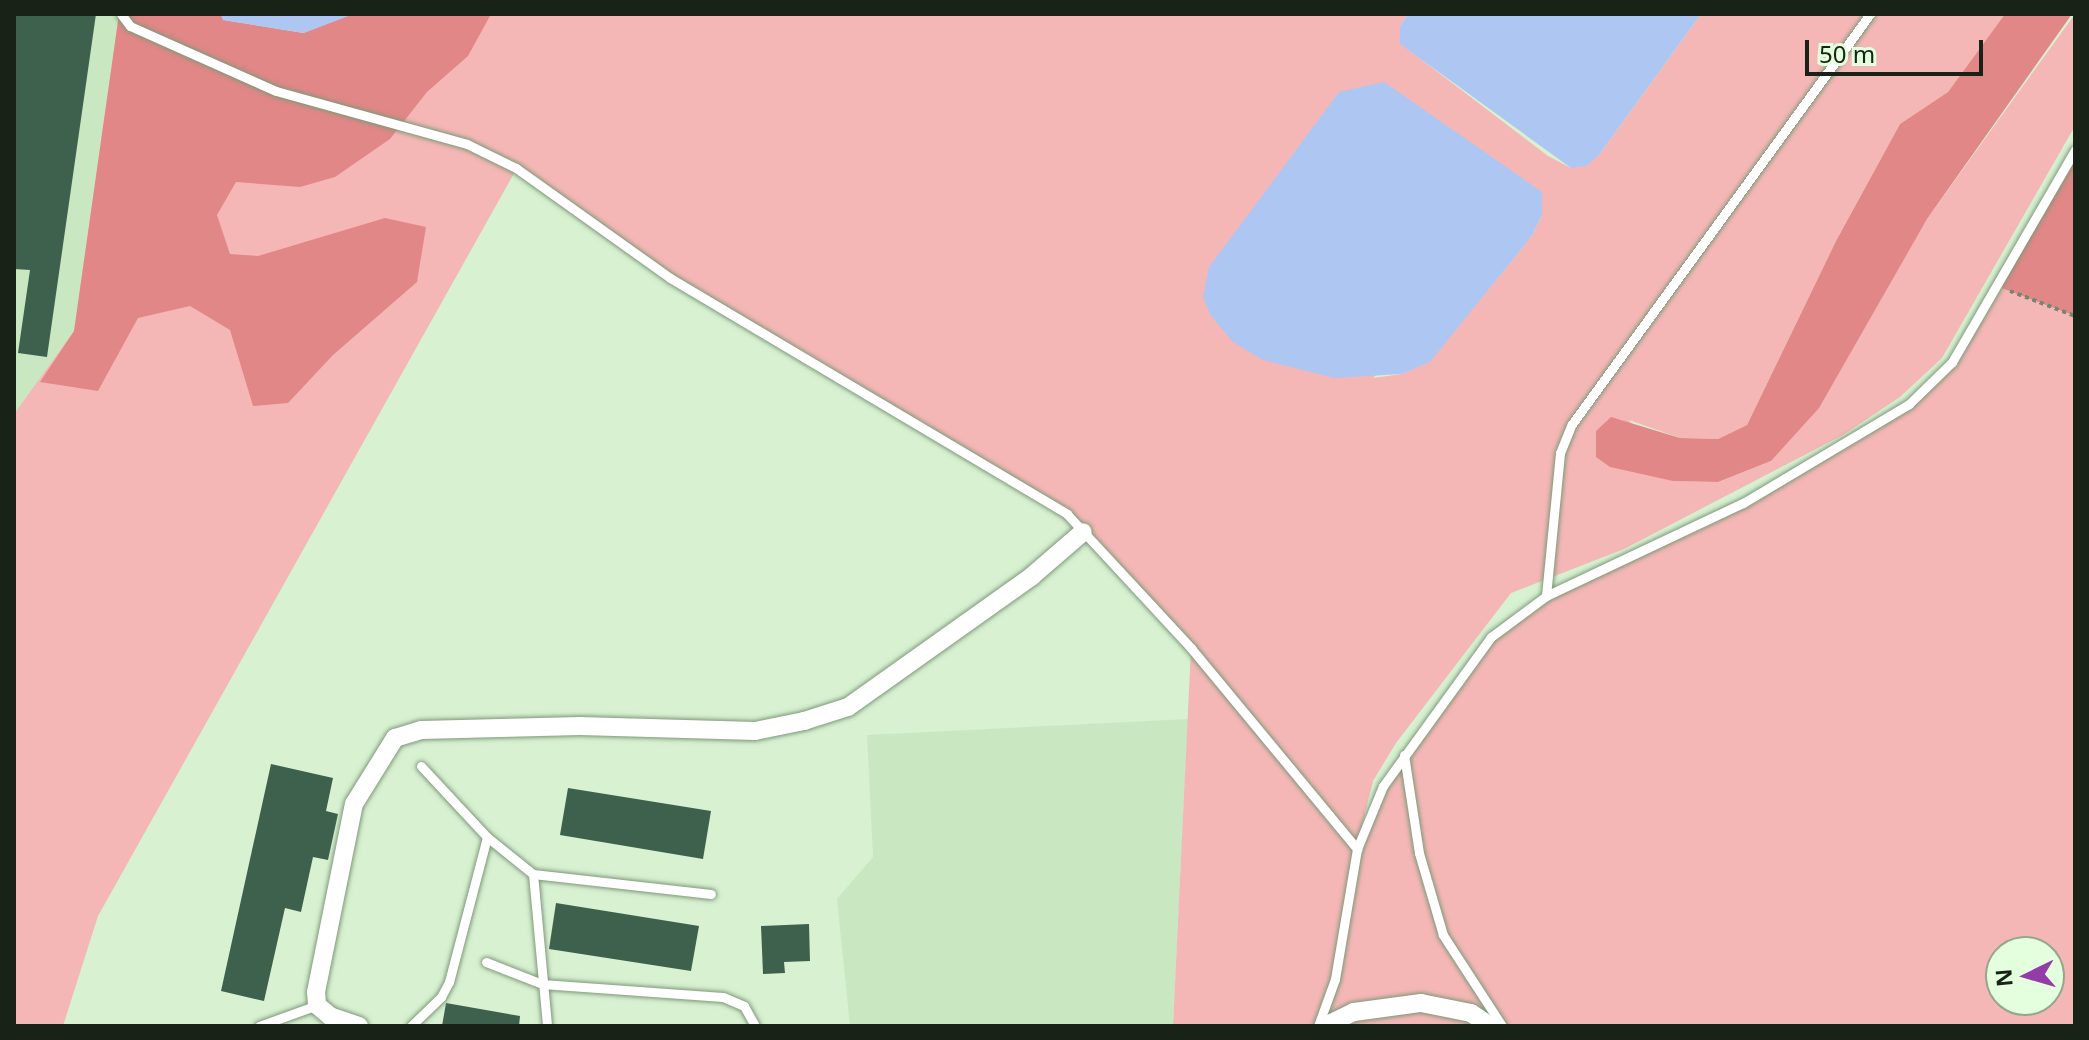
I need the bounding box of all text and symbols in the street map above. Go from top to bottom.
scale bar [1809,24,1987,74]
text: 50 m [1819,37,1875,70]
north arrow [1985,936,2065,1016]
text: N [1987,968,2019,988]

